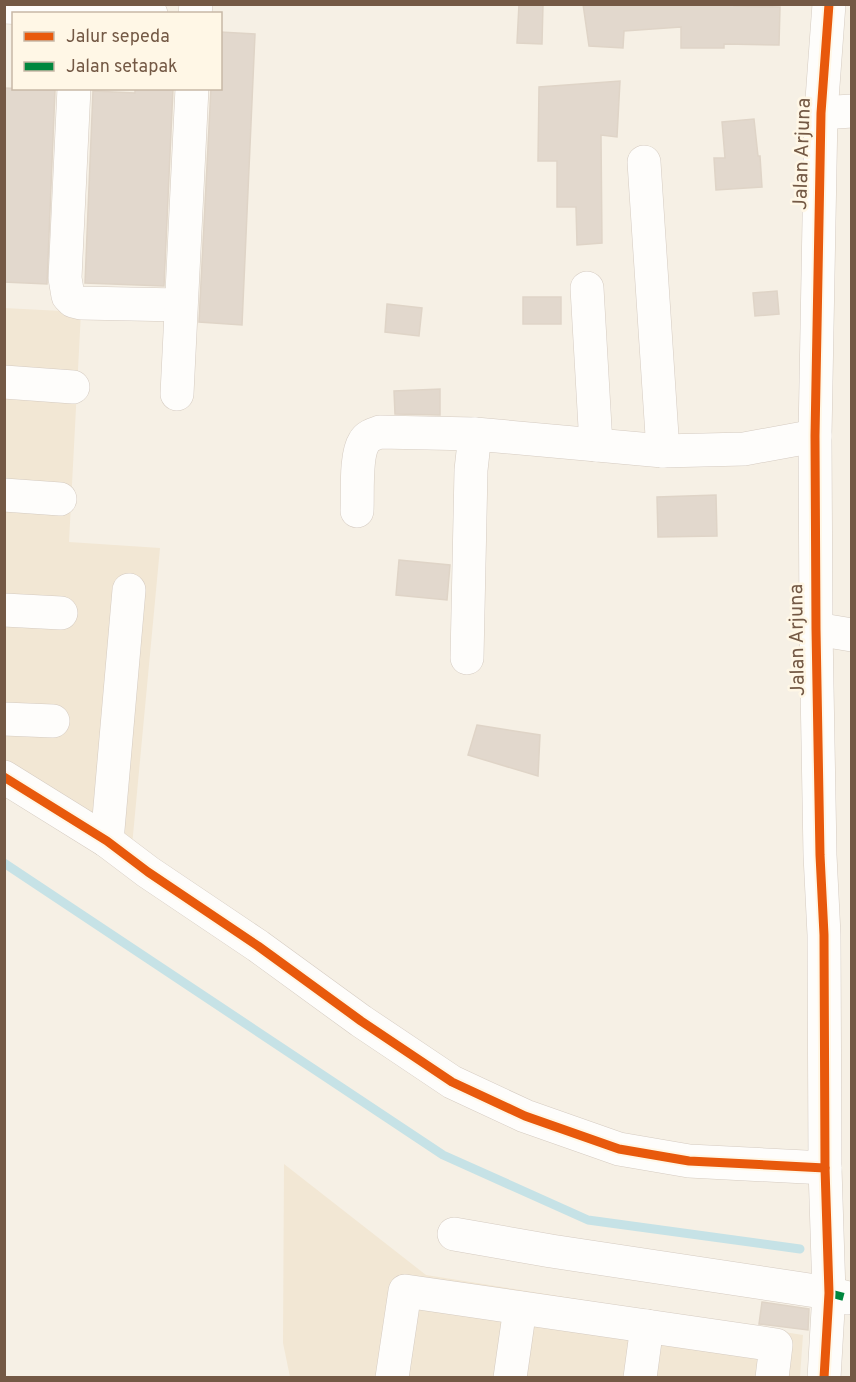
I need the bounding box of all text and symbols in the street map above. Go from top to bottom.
legend [12,12,222,90]
text: Jalur sepeda [66,26,170,49]
text: Jalan setapak [66,56,178,79]
street label: Jalan Arjuna [788,97,818,211]
street label: Jalan Arjuna [784,584,812,696]

